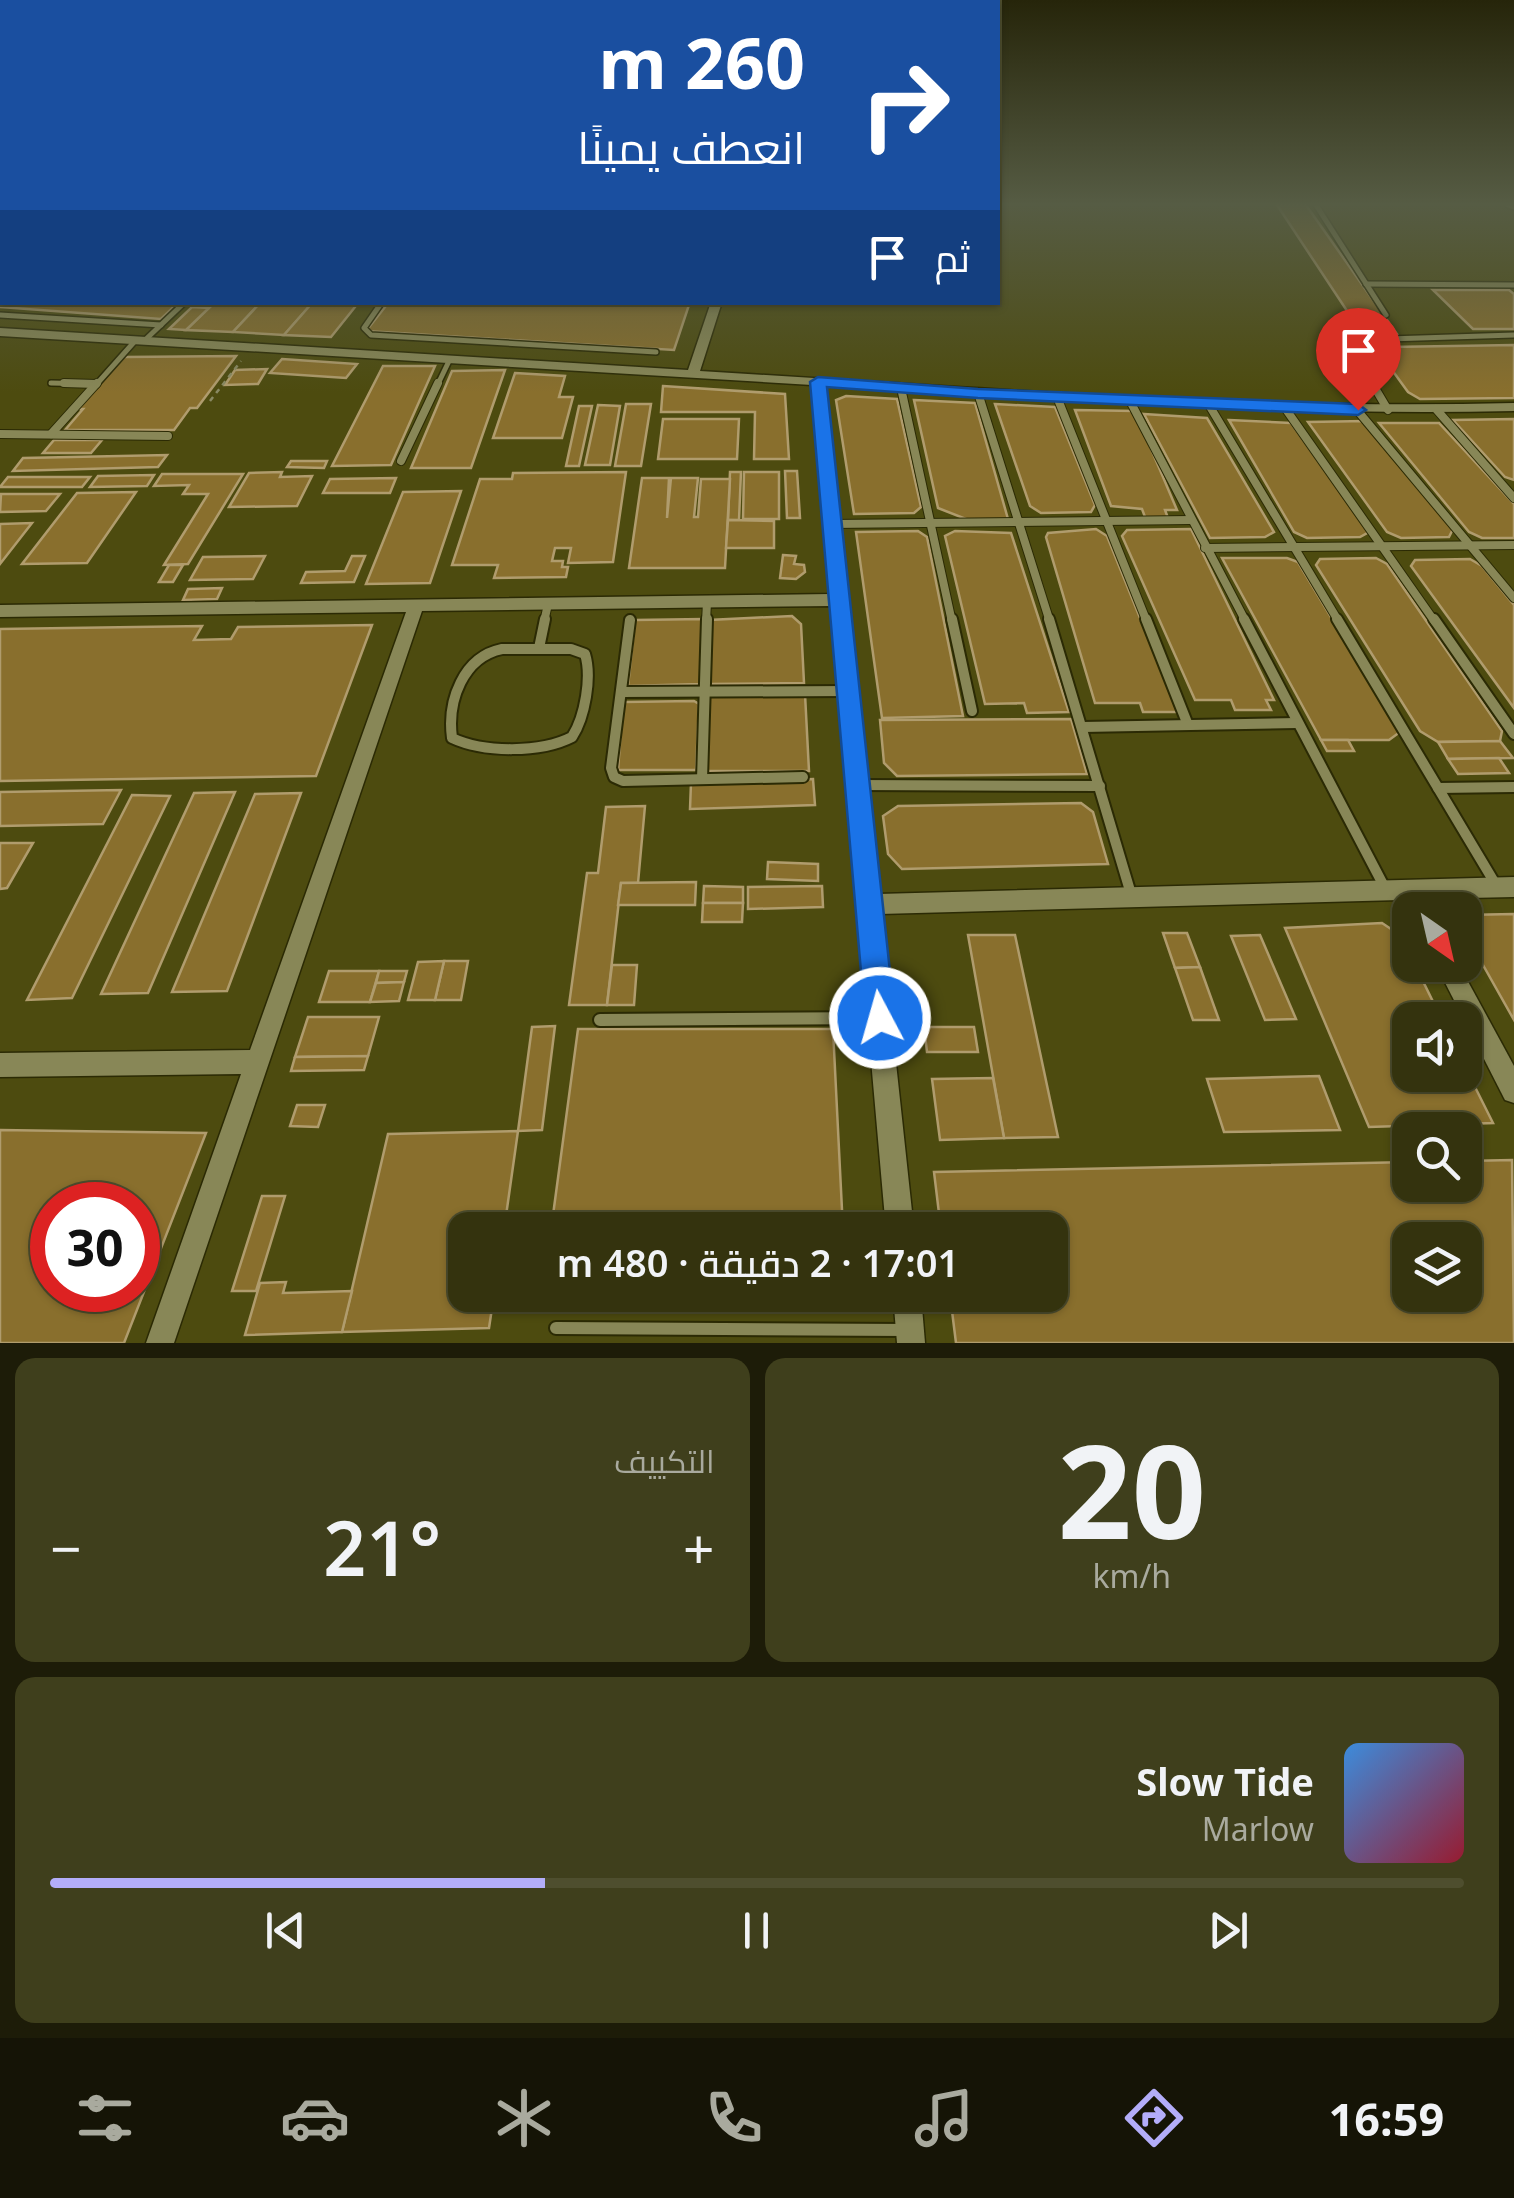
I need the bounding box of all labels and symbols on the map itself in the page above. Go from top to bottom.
pin [1316,308,1401,411]
north arrow [1392,892,1482,982]
position arrow [828,966,932,1070]
speed limit sign: 30 [30,1182,160,1312]

